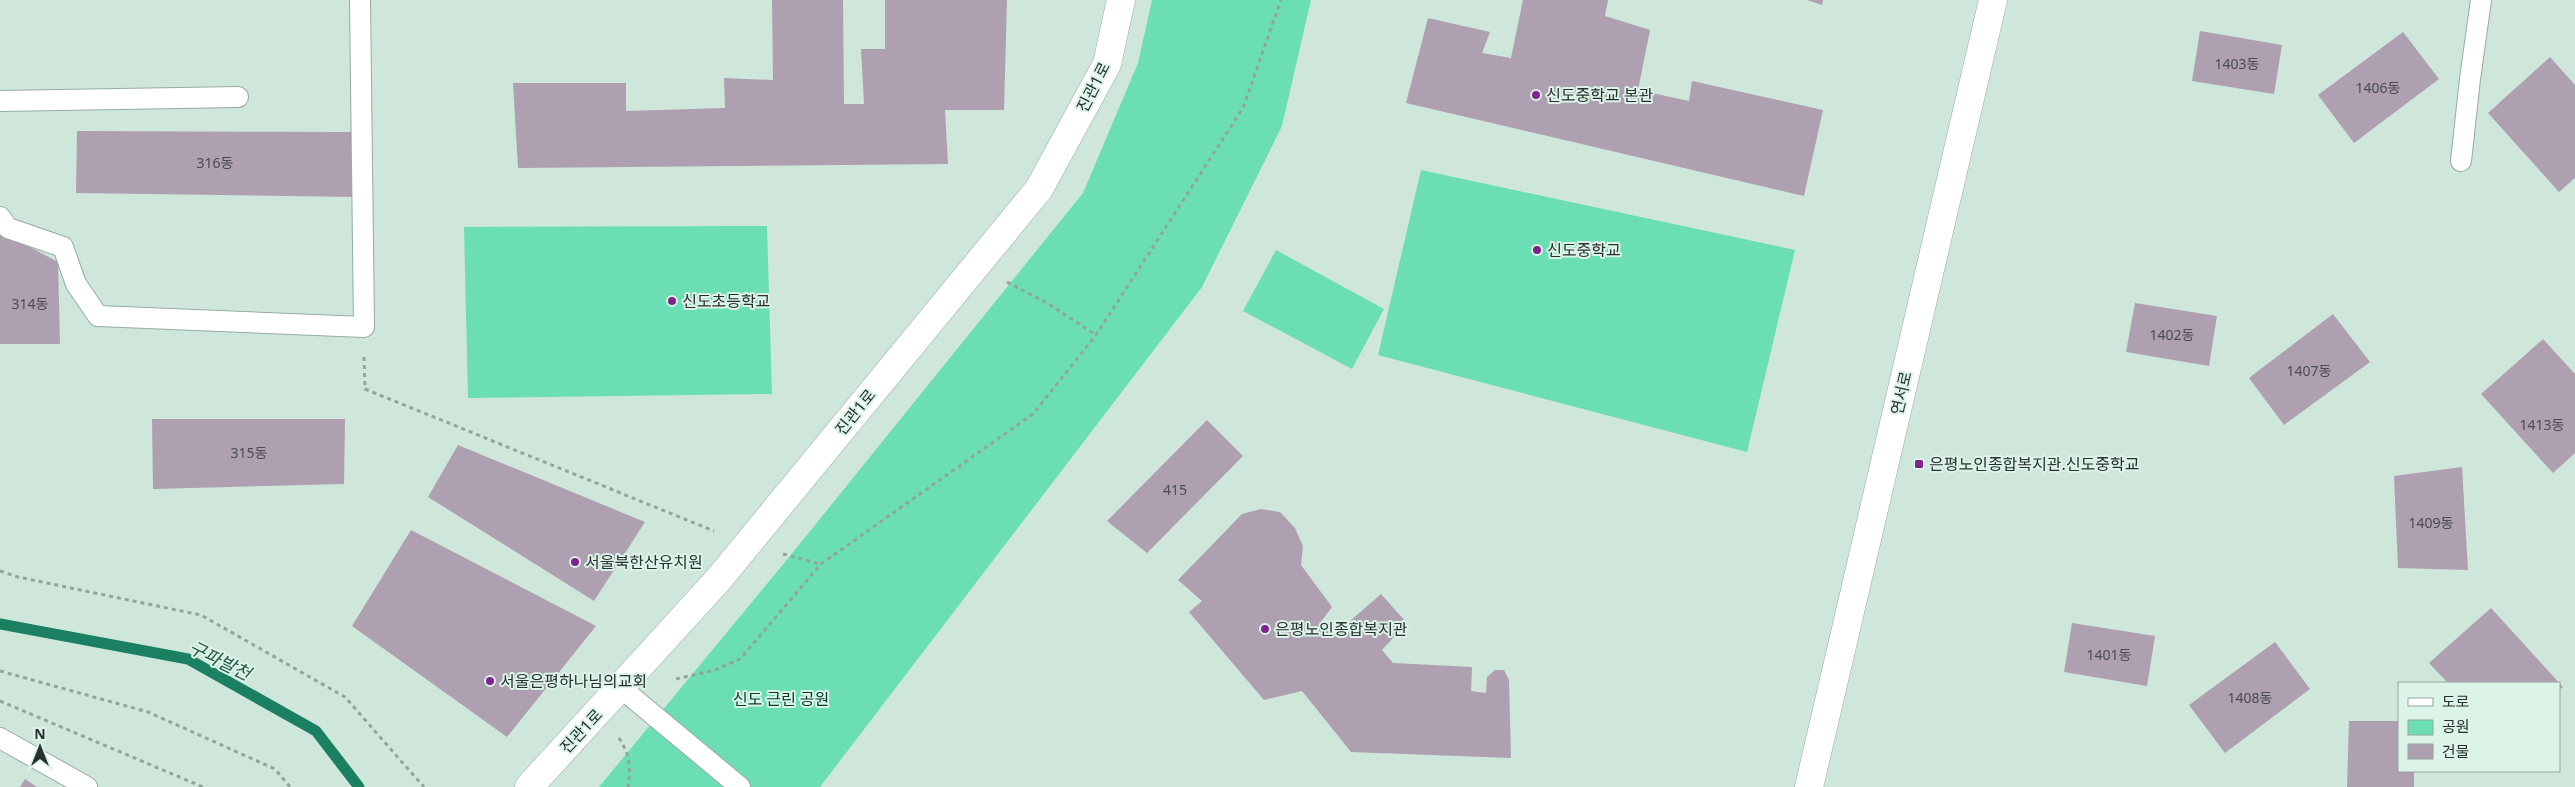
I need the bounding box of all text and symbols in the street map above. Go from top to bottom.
house number: 1403동 [2215,54,2260,73]
street label: 진관1로 [1071,58,1115,116]
house number: 1406동 [2356,78,2401,97]
place label: 신도중학교 본관 [1546,84,1653,106]
marker: 신도중학교 본관 [1530,89,1542,101]
house number: 316동 [197,153,234,172]
place label: 신도중학교 [1547,239,1621,261]
marker: 신도중학교 [1531,244,1543,256]
place label: 신도초등학교 [682,290,770,312]
house number: 314동 [12,294,49,313]
marker: 신도초등학교 [666,295,678,307]
house number: 1402동 [2150,325,2195,344]
house number: 1407동 [2287,361,2332,380]
street label: 연서로 [1885,369,1917,417]
street label: 진관1로 [830,384,880,440]
house number: 1413동 [2520,415,2565,434]
house number: 315동 [231,443,268,462]
place label: 은평노인종합복지관.신도중학교 [1929,453,2139,475]
marker: 은평노인종합복지관.신도중학교 [1913,458,1925,470]
house number: 415 [1163,480,1187,499]
house number: 1409동 [2409,513,2454,532]
place label: 서울북한산유치원 [585,551,703,573]
marker: 서울북한산유치원 [569,556,581,568]
place label: 은평노인종합복지관 [1275,618,1408,640]
marker: 은평노인종합복지관 [1259,623,1271,635]
water label: 구파발천 [185,635,257,686]
house number: 1401동 [2087,645,2132,664]
place label: 서울은평하나님의교회 [500,670,647,692]
marker: 서울은평하나님의교회 [484,675,496,687]
legend [2398,682,2560,772]
park label: 신도 근린 공원 [733,688,829,710]
house number: 1408동 [2228,688,2273,707]
text: 도로 [2442,691,2470,711]
street label: 진관1로 [555,704,607,758]
text: 공원 [2442,716,2470,736]
north arrow [15,722,65,772]
text: N [34,724,46,743]
text: 건물 [2442,741,2470,761]

